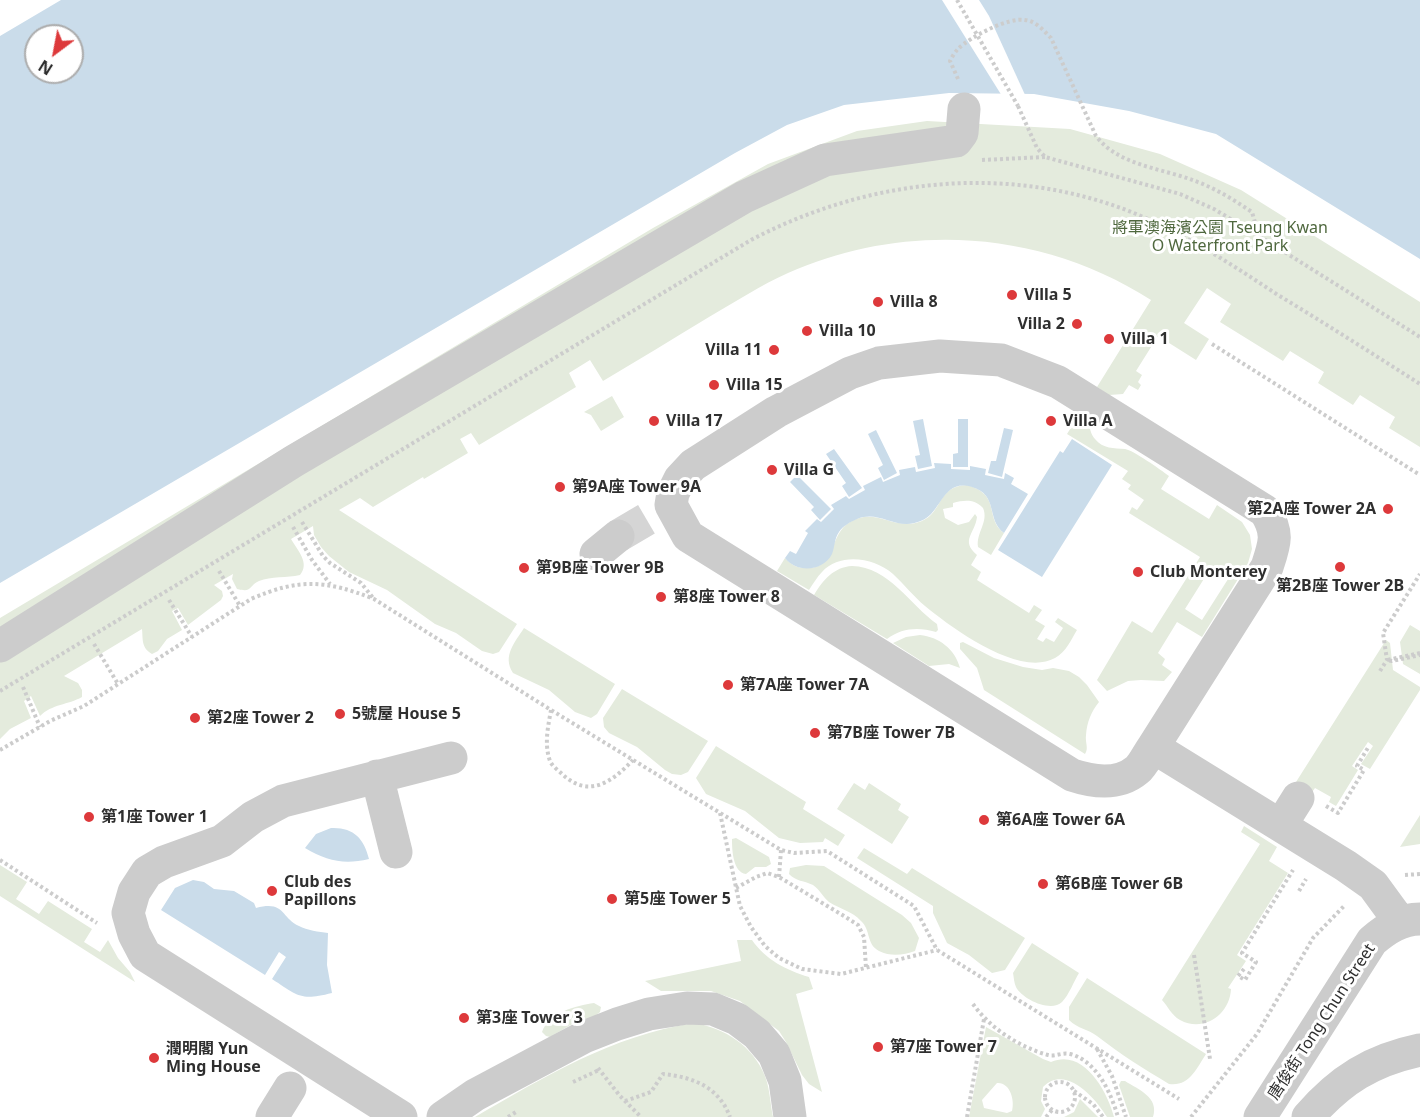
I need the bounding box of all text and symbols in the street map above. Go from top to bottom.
north arrow [24,24,84,84]
text: N [34,55,57,80]
park label: 將軍澳海濱公園 Tseung Kwan O Waterfront Park [1112,218,1328,256]
place label: Villa 5 [1024,285,1072,305]
marker: Villa 5 [1005,288,1019,302]
place label: Villa 8 [890,292,938,312]
marker: Villa 8 [871,295,885,309]
place label: Villa 2 [1017,314,1065,334]
marker: Villa 2 [1070,317,1084,331]
place label: Villa 10 [819,321,876,341]
marker: Villa 10 [800,324,814,338]
place label: Villa 1 [1121,329,1169,349]
marker: Villa 1 [1102,332,1116,346]
place label: Villa 11 [705,340,762,360]
marker: Villa 11 [767,343,781,357]
place label: Villa 15 [726,375,783,395]
marker: Villa 15 [707,378,721,392]
place label: Villa 17 [666,411,723,431]
place label: Villa A [1063,411,1113,431]
marker: Villa 17 [647,414,661,428]
marker: Villa A [1044,414,1058,428]
place label: Villa G [784,460,834,480]
marker: Villa G [765,463,779,477]
place label: 第9A座 Tower 9A [572,477,701,497]
marker: 第9A座 Tower 9A [553,480,567,494]
place label: 第2A座 Tower 2A [1247,499,1376,519]
marker: 第2A座 Tower 2A [1381,502,1395,516]
place label: 第9B座 Tower 9B [536,558,664,578]
marker: 第2B座 Tower 2B [1333,560,1347,574]
marker: 第9B座 Tower 9B [517,561,531,575]
place label: Club Monterey [1150,562,1267,582]
marker: Club Monterey [1131,565,1145,579]
place label: 第2B座 Tower 2B [1276,576,1404,596]
place label: 第8座 Tower 8 [673,587,780,607]
marker: 第8座 Tower 8 [654,590,668,604]
place label: 第7A座 Tower 7A [740,675,869,695]
marker: 第7A座 Tower 7A [721,678,735,692]
place label: 5號屋 House 5 [352,704,461,724]
marker: 5號屋 House 5 [333,707,347,721]
place label: 第2座 Tower 2 [207,708,314,728]
marker: 第2座 Tower 2 [188,711,202,725]
place label: 第7B座 Tower 7B [827,723,955,743]
marker: 第7B座 Tower 7B [808,726,822,740]
place label: 第1座 Tower 1 [101,807,208,827]
marker: 第1座 Tower 1 [82,810,96,824]
place label: 第6A座 Tower 6A [996,810,1125,830]
marker: 第6A座 Tower 6A [977,813,991,827]
place label: Club des Papillons [284,872,356,910]
place label: 第6B座 Tower 6B [1055,874,1183,894]
marker: 第6B座 Tower 6B [1036,877,1050,891]
marker: Club des Papillons [265,884,279,898]
place label: 第5座 Tower 5 [624,889,731,909]
marker: 第5座 Tower 5 [605,892,619,906]
street label: 唐俊街 Tong Chun Street [1264,940,1380,1104]
place label: 第3座 Tower 3 [476,1008,583,1028]
marker: 第3座 Tower 3 [457,1011,471,1025]
place label: 第7座 Tower 7 [890,1037,997,1057]
place label: 潤明閣 Yun Ming House [166,1039,261,1077]
marker: 第7座 Tower 7 [871,1040,885,1054]
marker: 潤明閣 Yun Ming House [147,1051,161,1065]

